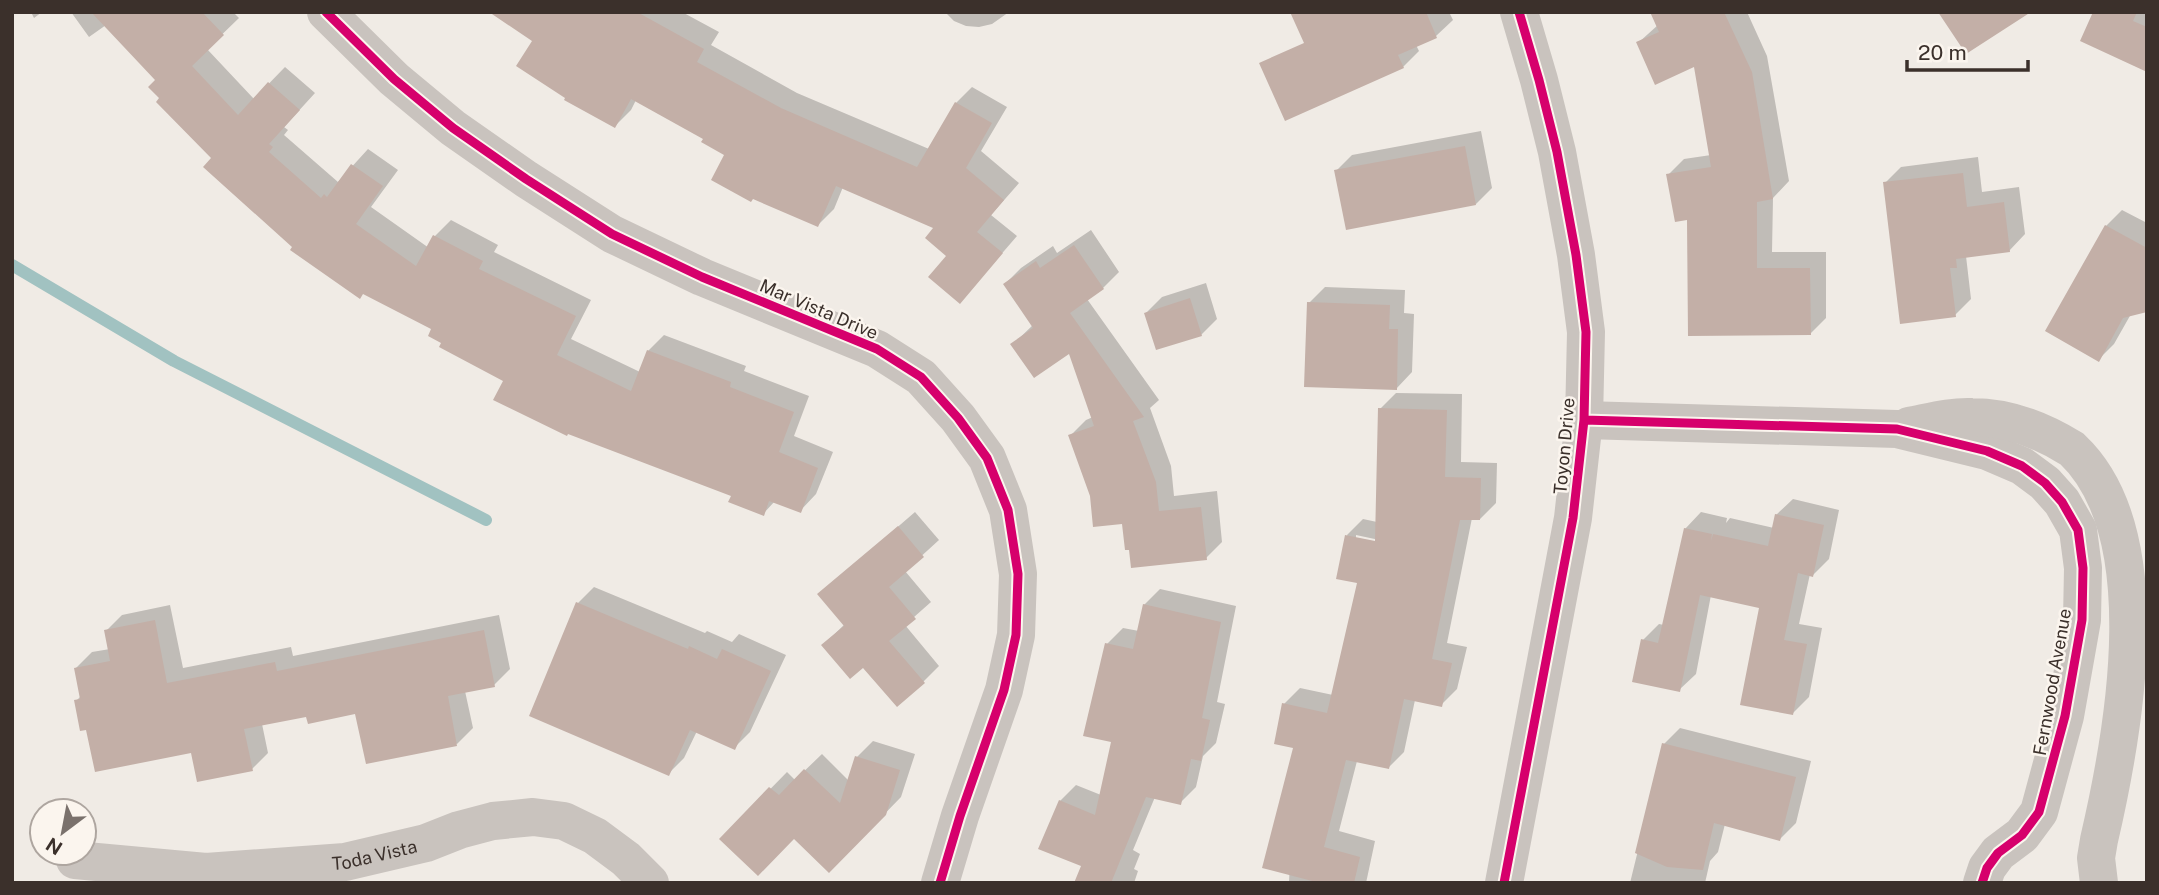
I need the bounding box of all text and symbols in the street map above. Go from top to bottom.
scale bar [1907,28,2028,72]
text: 20 m [1918,40,1967,65]
street label: Mar Vista Drive [757,275,881,343]
street label: Toyon Drive [1549,397,1579,495]
street label: Fernwood Avenue [2029,607,2075,757]
north arrow [28,797,98,867]
text: N [42,833,66,860]
street label: Toda Vista [331,835,419,873]

